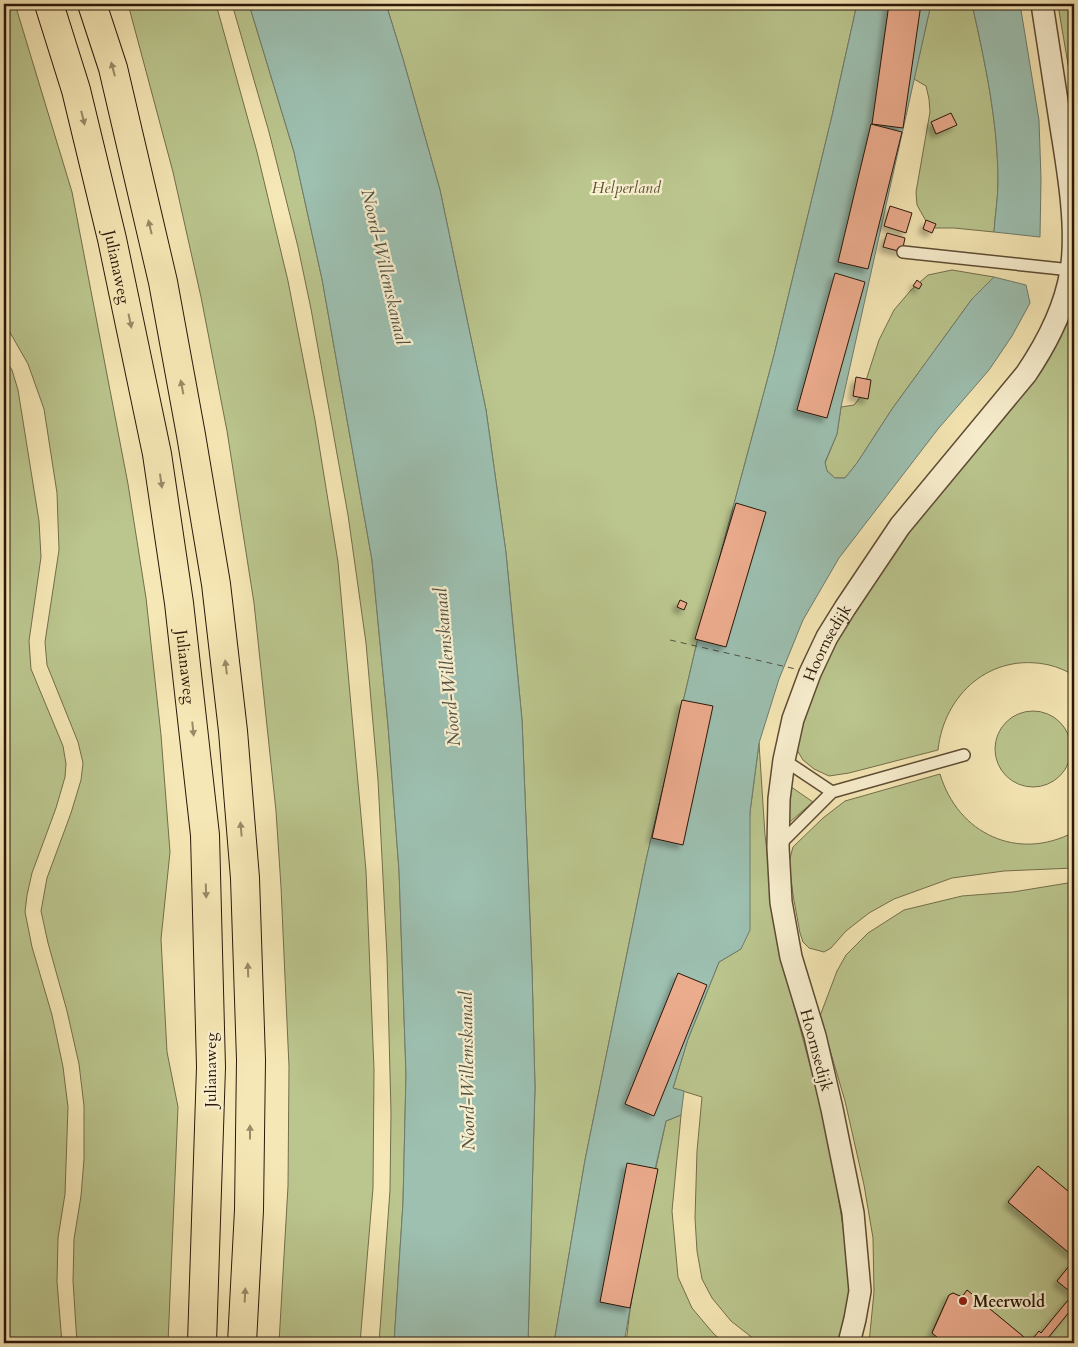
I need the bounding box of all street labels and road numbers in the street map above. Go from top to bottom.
street label: Julianaweg [98,226,135,306]
street label: Hoornsedijk [798,600,857,684]
street label: Julianaweg [170,627,200,705]
street label: Hoornsedijk [794,1007,838,1094]
street label: Julianaweg [200,1033,222,1109]

